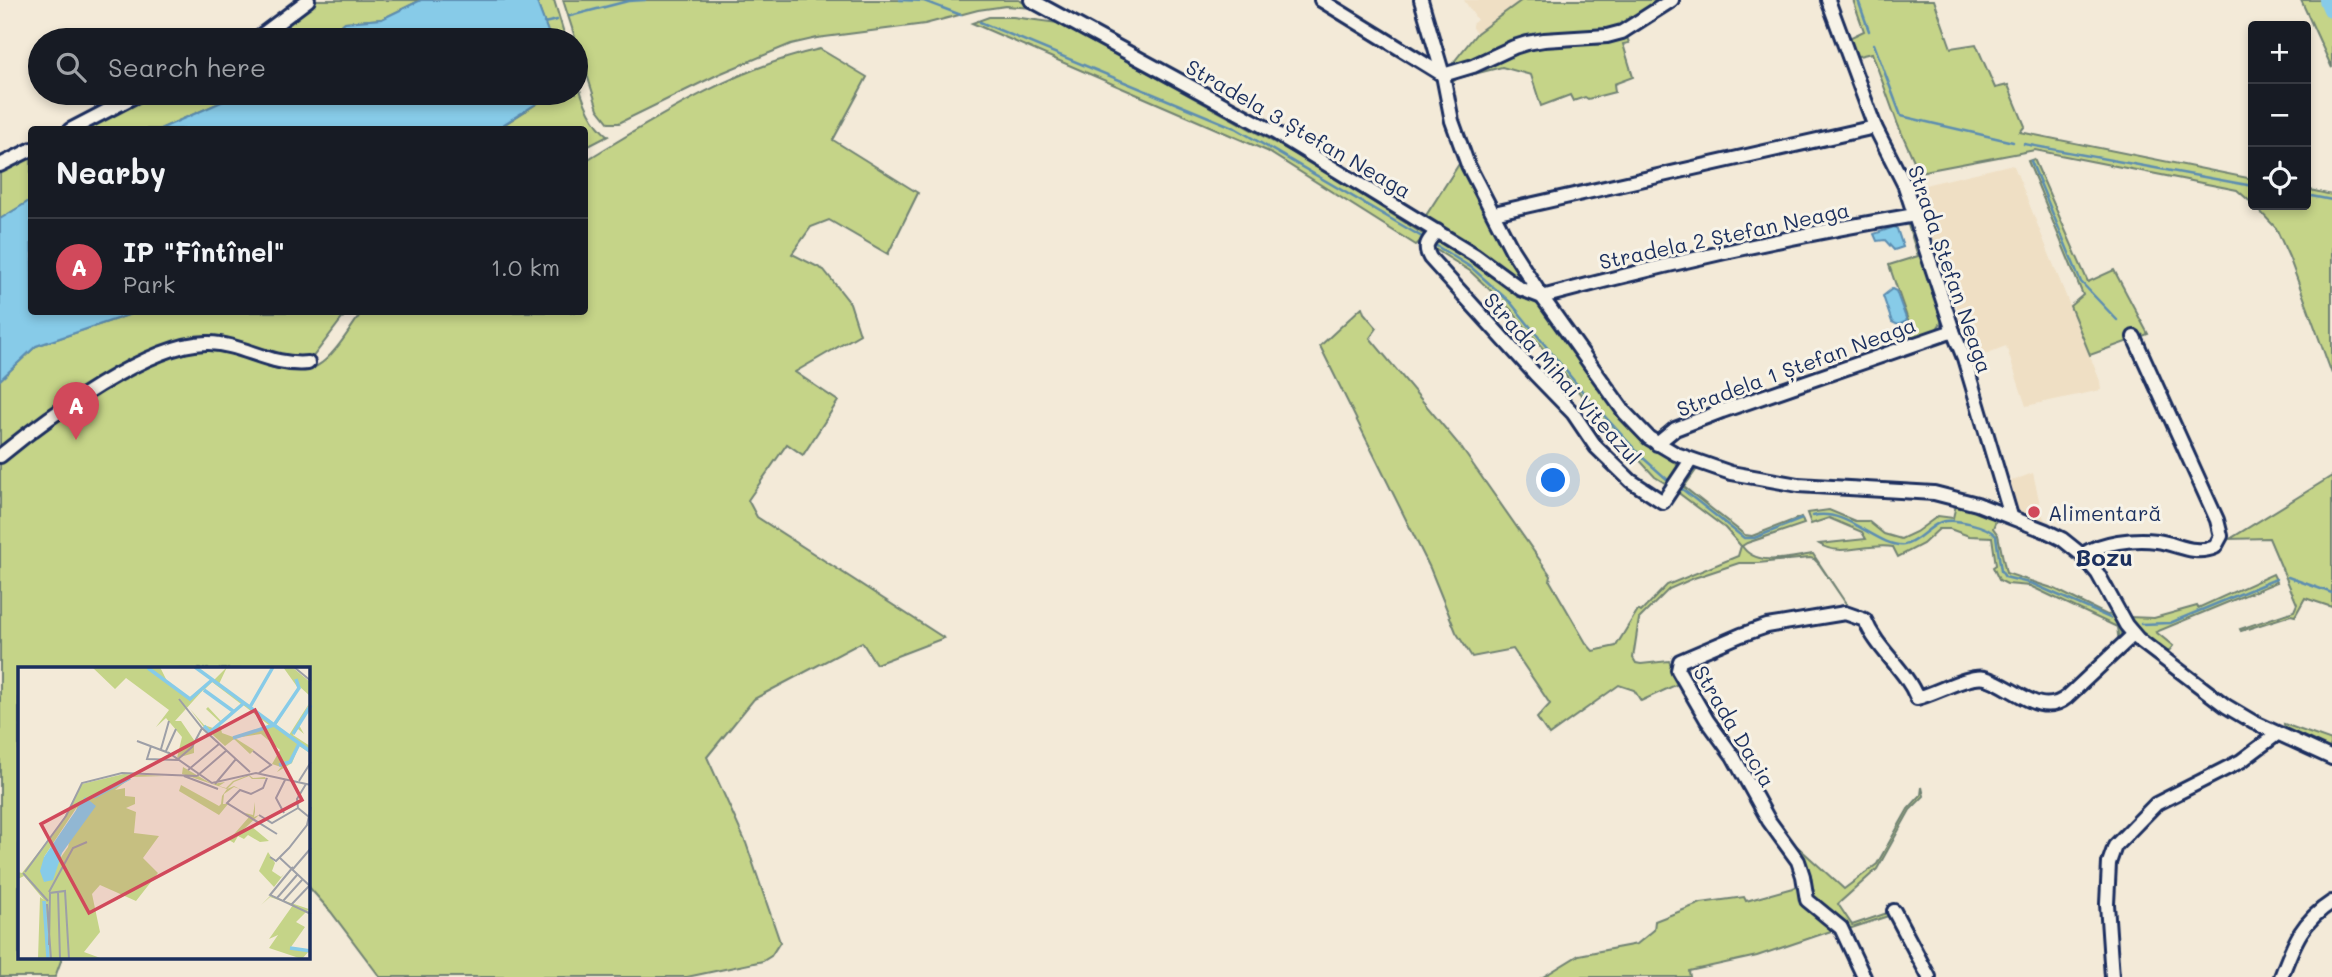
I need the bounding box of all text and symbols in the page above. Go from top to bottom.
map controls [2248,21,2311,210]
button: + [2248,21,2311,84]
search box [28,28,588,105]
icon: search [52,48,90,86]
text: Search here [108,50,266,84]
street label: Stradela 3 Ștefan Neaga [1181,52,1416,204]
button: − [2248,84,2311,147]
button: locate [2248,147,2311,210]
text: Nearby [56,152,166,192]
street label: Strada Ștefan Neaga [1902,161,1999,377]
street label: Stradela 2 Ștefan Neaga [1596,195,1852,276]
text: IP "Fîntînel" [123,235,285,269]
text: A [71,252,87,282]
text: 1.0 km [491,252,560,282]
text: Park [123,269,175,299]
street label: Strada Mihai Viteazul [1478,286,1648,470]
street label: Stradela 1 Ștefan Neaga [1673,310,1920,423]
pin: A [53,382,99,440]
your location [1536,463,1570,497]
place label: Alimentară [2048,499,2162,526]
marker: Alimentară [2026,504,2042,520]
district label: Bozu [2075,541,2133,572]
street label: Strada Dacia [1688,660,1782,792]
inset map [18,667,310,960]

